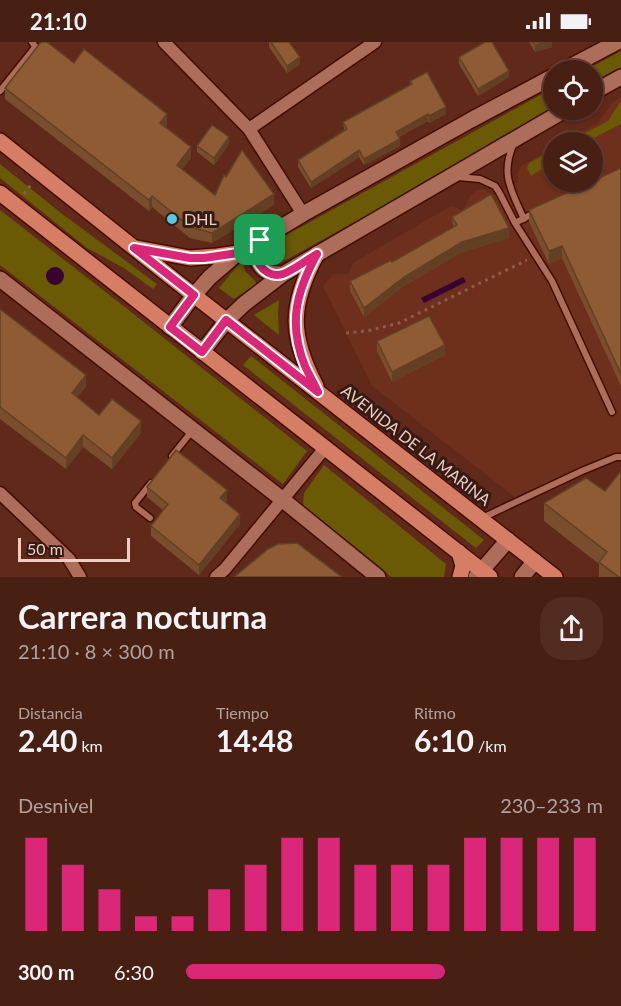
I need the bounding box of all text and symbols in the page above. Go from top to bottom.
text: 21:10 [30,8,87,35]
map controls [543,60,603,192]
button: locate [543,60,603,120]
button: layers [543,132,603,192]
place label: DHL [184,209,217,228]
marker: DHL [165,212,179,226]
pin [234,214,285,265]
icon: arrive [243,223,276,256]
street label: AVENIDA DE LA MARINA [338,380,495,509]
scale bar [18,535,130,562]
text: 50 m [27,539,63,558]
text: Carrera nocturna [18,596,267,636]
button: share [540,597,603,660]
text: 21:10 · 8 × 300 m [18,639,175,663]
text: Distancia [18,703,83,722]
text: Tiempo [216,703,269,722]
text: Ritmo [414,703,456,722]
text: 2.40 [18,722,77,758]
text: 14:48 [216,722,293,758]
text: 6:10 [414,722,474,758]
text: km [77,736,103,755]
text: /km [474,736,507,755]
text: Desnivel [18,793,94,817]
text: 230–233 m [500,793,603,817]
text: 300 m [18,960,74,984]
text: 6:30 [114,960,154,984]

